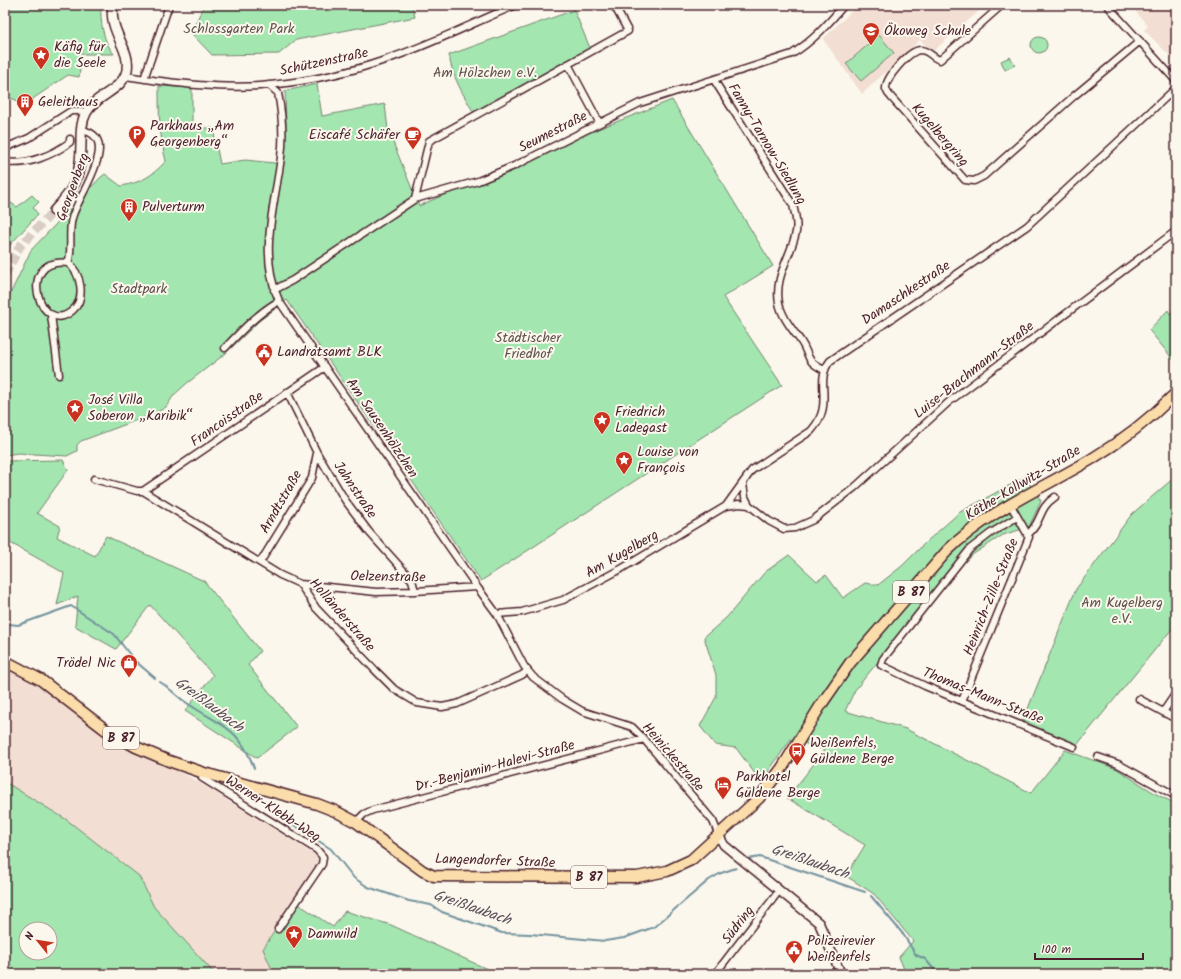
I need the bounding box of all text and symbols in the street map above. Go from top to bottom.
park label: Schlossgarten Park [184,18,295,40]
place label: Ökoweg Schule [884,20,972,42]
school or university icon: Ökoweg Schule [861,21,881,46]
place label: Käfig für die Seele [54,36,107,74]
street label: Schützenstraße [278,42,371,82]
place icon: Käfig für die Seele [31,45,51,70]
park label: Am Hölzchen e.V. [433,62,537,84]
street label: Fanny-Tarnow-Siedlung [722,79,812,209]
place label: Geleithaus [38,91,98,113]
building icon: Geleithaus [15,92,35,117]
street label: Kugelbergring [906,98,974,172]
street label: Seumestraße [515,105,592,159]
place label: Parkhaus „Am Georgenberg“ [150,115,234,153]
parking icon: Parkhaus „Am Georgenberg“ [127,124,147,149]
place label: Eiscafé Schäfer [309,124,401,146]
cafe icon: Eiscafé Schäfer [403,125,423,150]
street label: Georgenberg [50,150,96,224]
place label: Pulverturm [142,196,205,218]
building icon: Pulverturm [119,197,139,222]
street label: Damaschkestraße [857,255,955,331]
park label: Stadtpark [111,278,168,300]
street label: Luise-Brachmann-Straße [909,315,1040,424]
park label: Städtischer Friedhof [495,327,562,365]
place label: Landratsamt BLK [277,341,383,363]
public building icon: Landratsamt BLK [254,342,274,367]
street label: Am Sausenhölzchen [340,373,424,483]
street label: Francoisstraße [186,385,269,452]
place label: José Villa Soberon „Karibik“ [88,389,193,427]
place icon: José Villa Soberon „Karibik“ [65,398,85,423]
place label: Friedrich Ladegast [615,401,668,439]
place icon: Friedrich Ladegast [592,410,612,435]
street label: Käthe-Kollwitz-Straße [961,439,1086,526]
place label: Louise von François [637,441,699,479]
place icon: Louise von François [614,450,634,475]
street label: Jahnstraße [328,457,383,524]
street label: Arndtstraße [254,466,308,538]
street label: Am Kugelberg [581,524,663,584]
street label: Heinrich-Zille-Straße [957,534,1025,659]
street label: Oelzenstraße [350,565,427,589]
street label: Holländerstraße [304,573,381,657]
road number: B 87 [893,581,929,603]
park label: Am Kugelberg e.V. [1081,592,1163,630]
place label: Trödel Nic [56,652,116,674]
shop icon: Trödel Nic [119,653,139,678]
street label: Thomas-Mann-Straße [919,662,1048,731]
water label: Greißlaubach [170,671,250,740]
street label: Heinickestraße [636,717,710,797]
road number: B 87 [103,727,139,749]
place label: Weißenfels, Güldene Berge [810,732,895,770]
street label: Dr.-Benjamin-Halevi-Straße [413,734,578,798]
bus stop icon: Weißenfels, Güldene Berge [787,741,807,766]
place label: Parkhotel Güldene Berge [736,766,821,804]
street label: Werner-Klebb-Weg [221,770,325,848]
hotel icon: Parkhotel Güldene Berge [713,775,733,800]
water label: Greißlaubach [768,838,854,887]
street label: Langendorfer Straße [434,848,556,874]
road number: B 87 [571,866,607,888]
water label: Greißlaubach [430,884,516,933]
street label: Südring [716,901,760,949]
north arrow [18,921,58,961]
place label: Damwild [307,923,358,945]
place icon: Damwild [284,924,304,949]
text: N [21,929,40,944]
place label: Polizeirevier Weißenfels [807,930,876,968]
scale bar [1035,935,1143,961]
public building icon: Polizeirevier Weißenfels [784,939,804,964]
text: 100 m [1041,940,1072,959]

